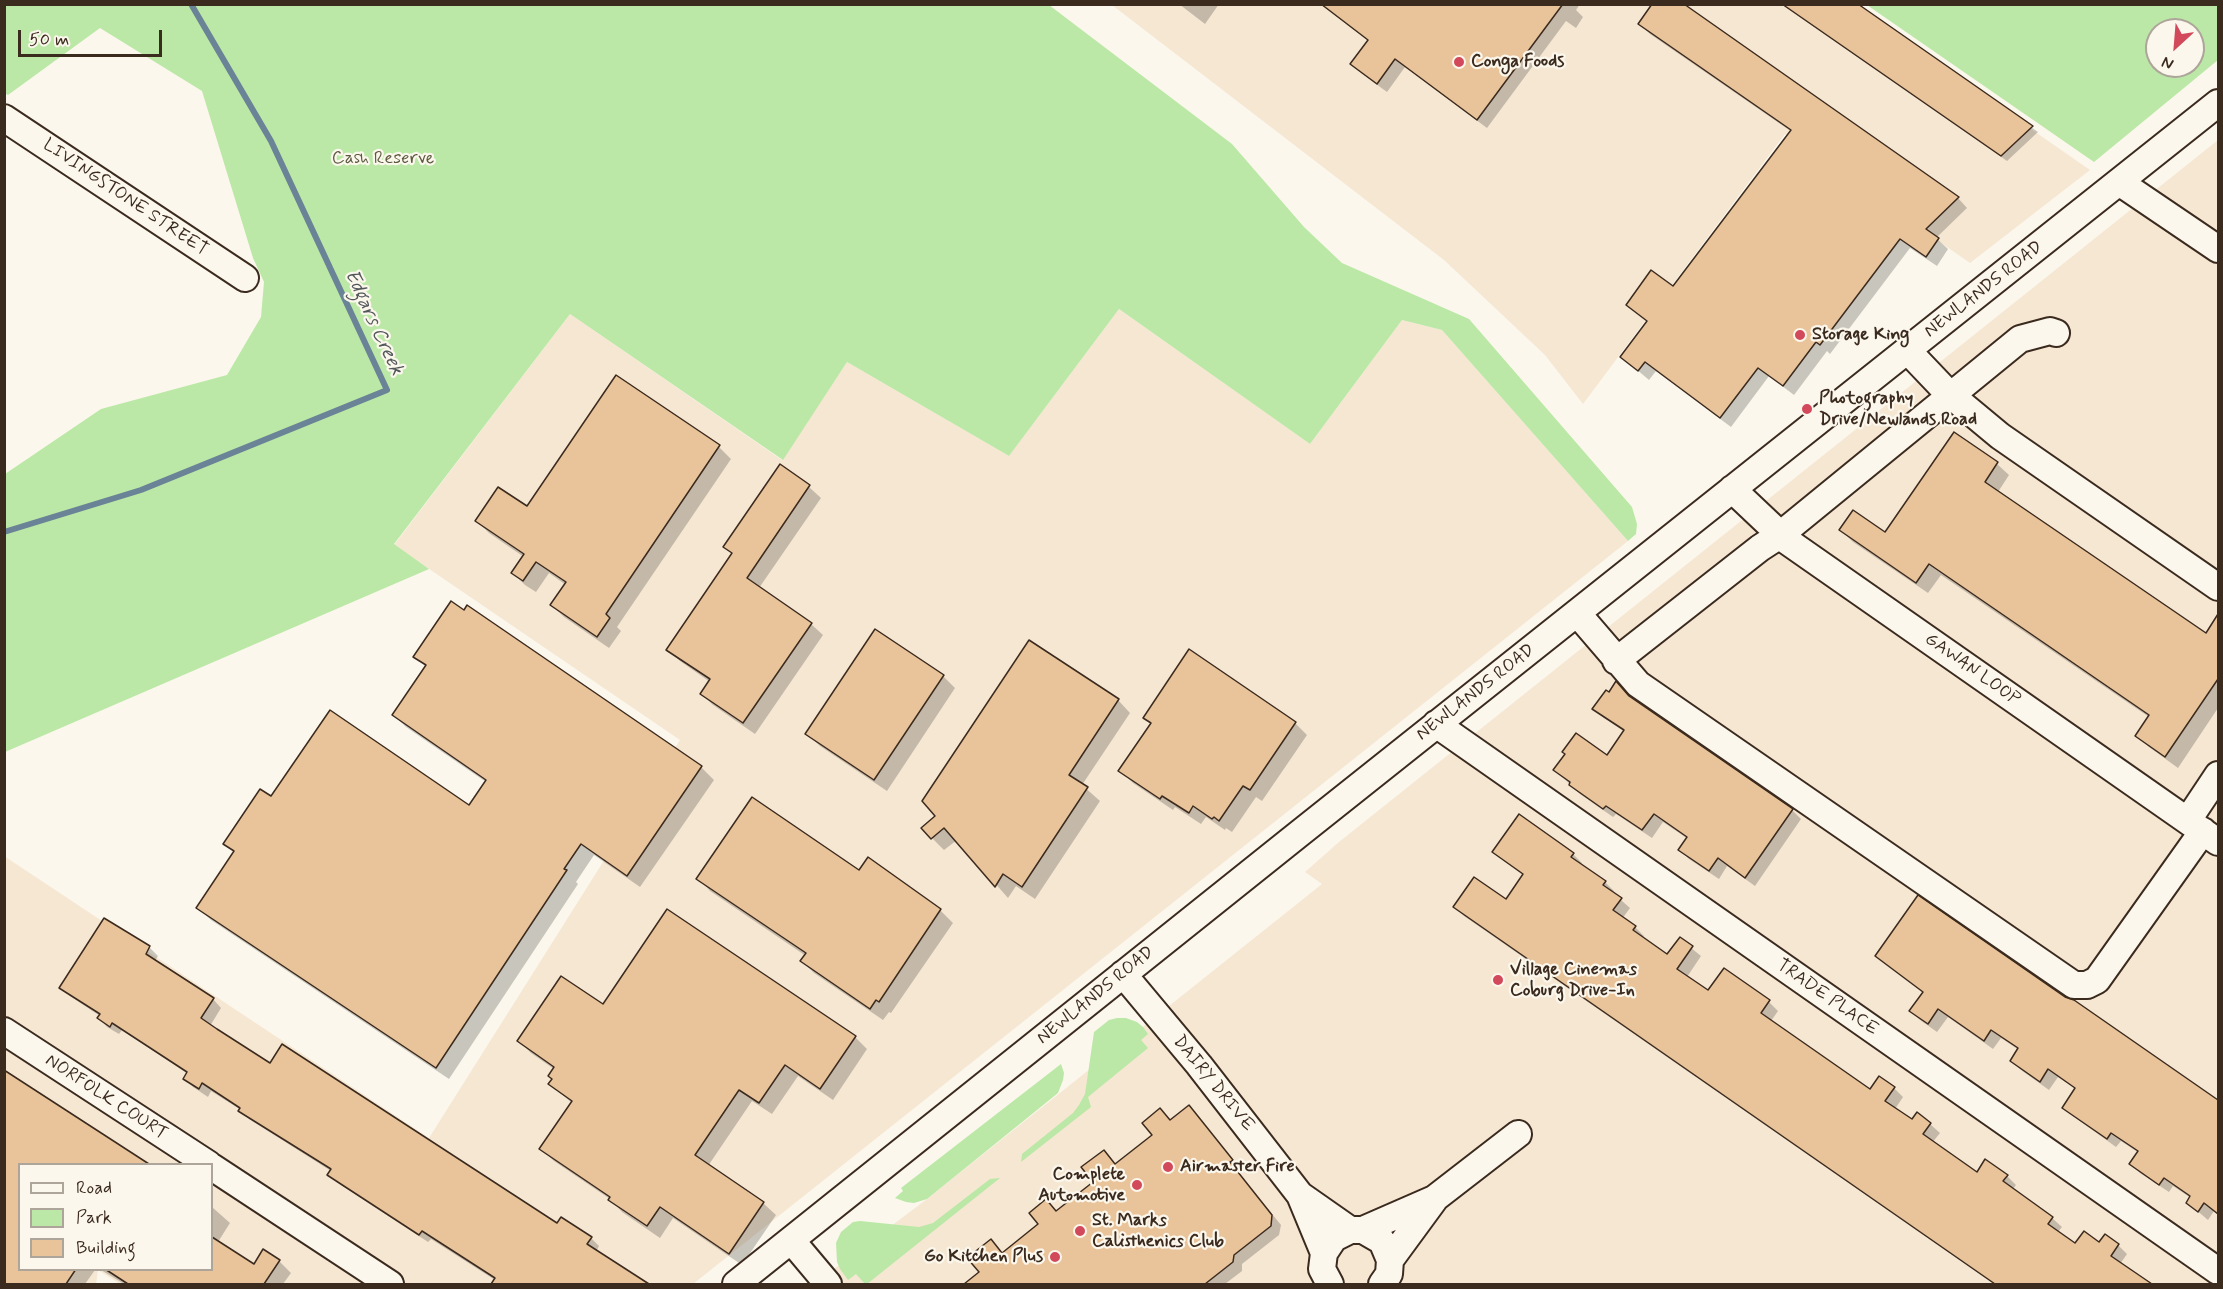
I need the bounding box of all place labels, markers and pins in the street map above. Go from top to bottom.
place label: Conga Foods [1471,51,1564,73]
marker: Conga Foods [1452,55,1466,69]
place label: Storage King [1812,324,1909,346]
marker: Storage King [1793,328,1807,342]
place label: Photography Drive/Newlands Road [1819,388,1977,430]
marker: Photography Drive/Newlands Road [1800,402,1814,416]
place label: Village Cinemas Coburg Drive-In [1510,959,1637,1002]
marker: Village Cinemas Coburg Drive-In [1491,973,1505,987]
place label: Airmaster Fire [1180,1156,1295,1178]
marker: Airmaster Fire [1161,1160,1175,1174]
place label: Complete Automotive [1038,1164,1125,1206]
marker: Complete Automotive [1130,1178,1144,1192]
place label: St. Marks Calisthenics Club [1092,1210,1224,1252]
marker: St. Marks Calisthenics Club [1073,1224,1087,1238]
place label: Go Kitchen Plus [924,1246,1043,1268]
marker: Go Kitchen Plus [1048,1250,1062,1264]

